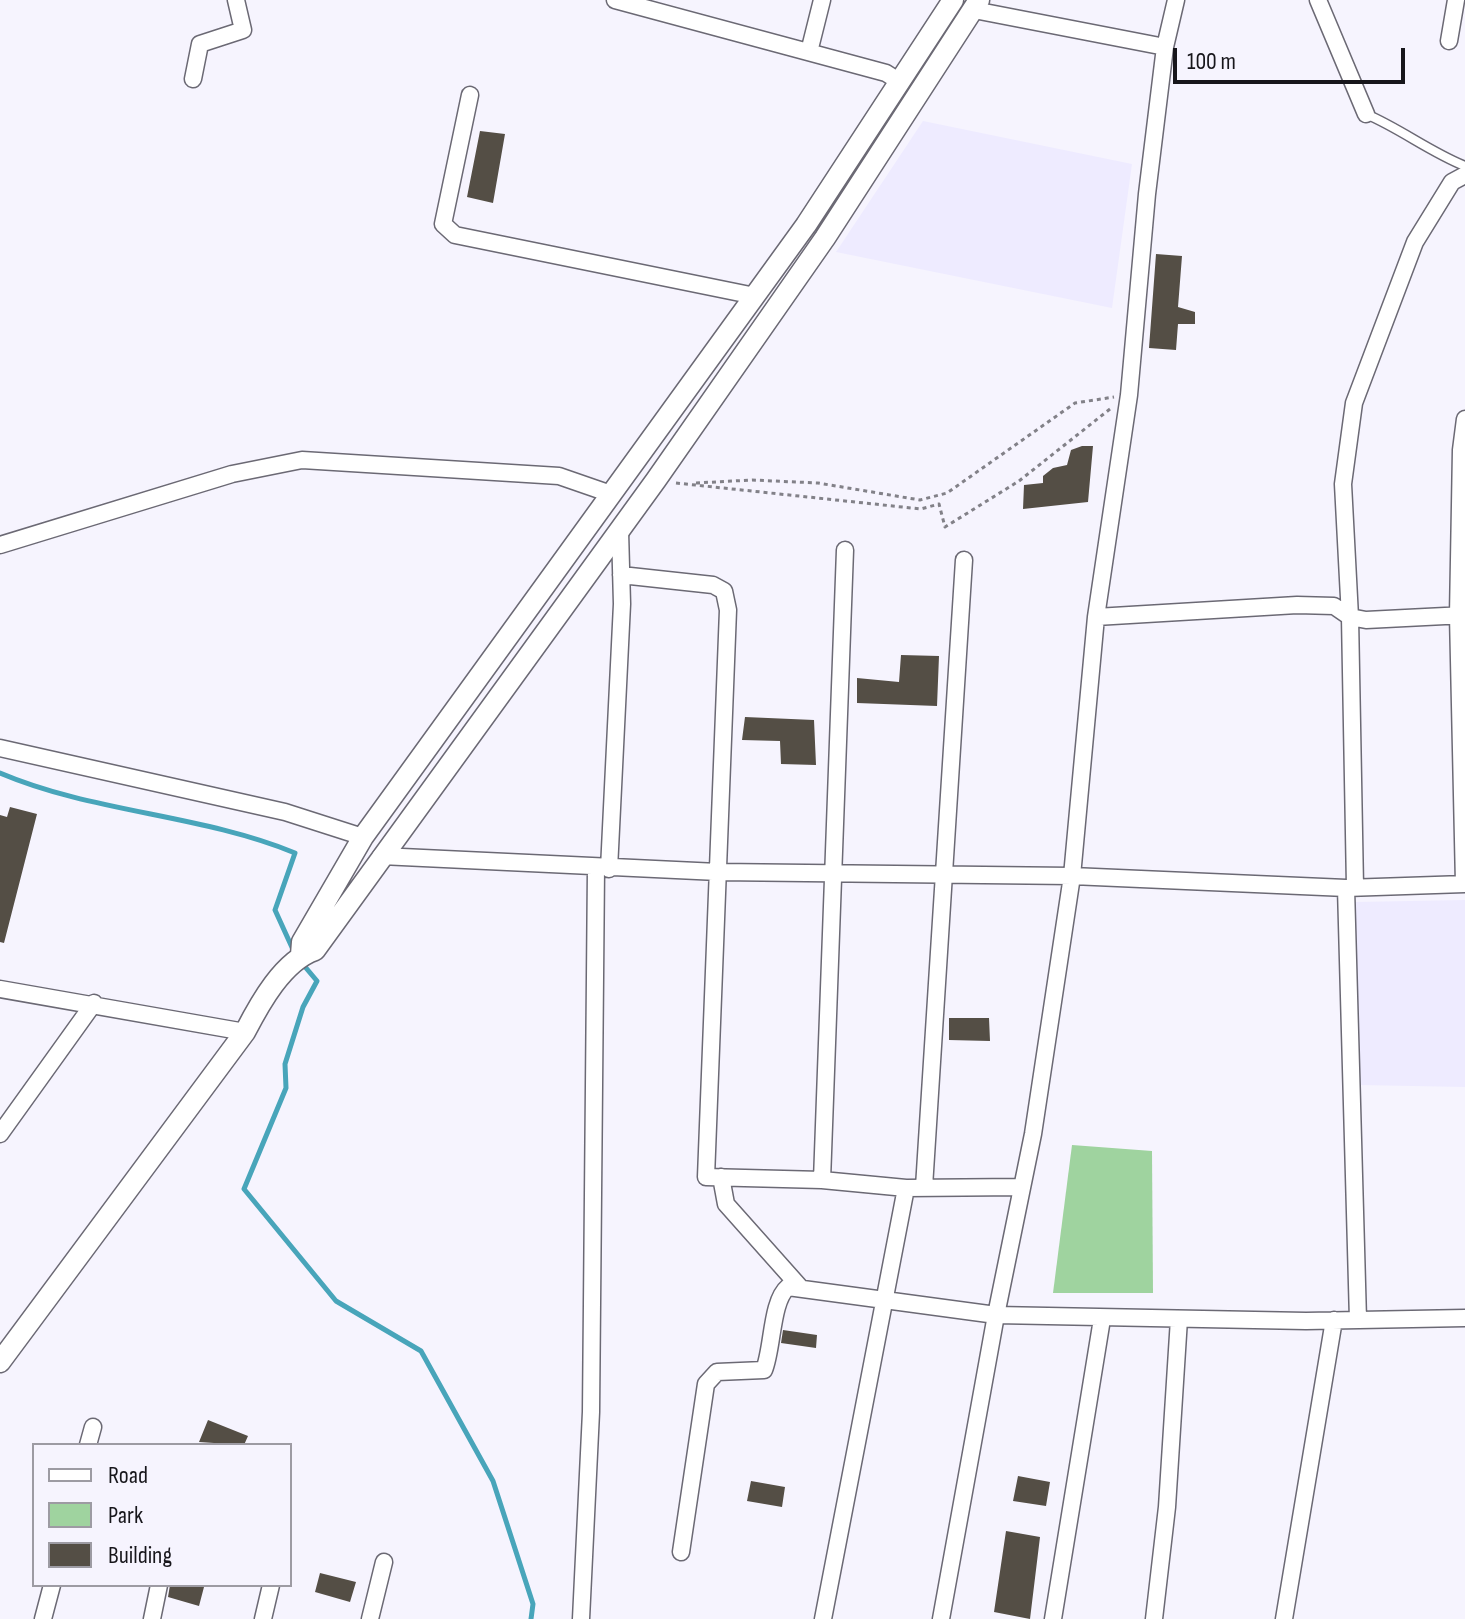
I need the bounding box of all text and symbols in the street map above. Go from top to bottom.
scale bar [1177,32,1409,82]
text: 100 m [1187,47,1236,76]
legend [32,1443,292,1587]
text: Road [108,1461,148,1490]
text: Park [108,1501,143,1530]
text: Building [108,1541,172,1570]

